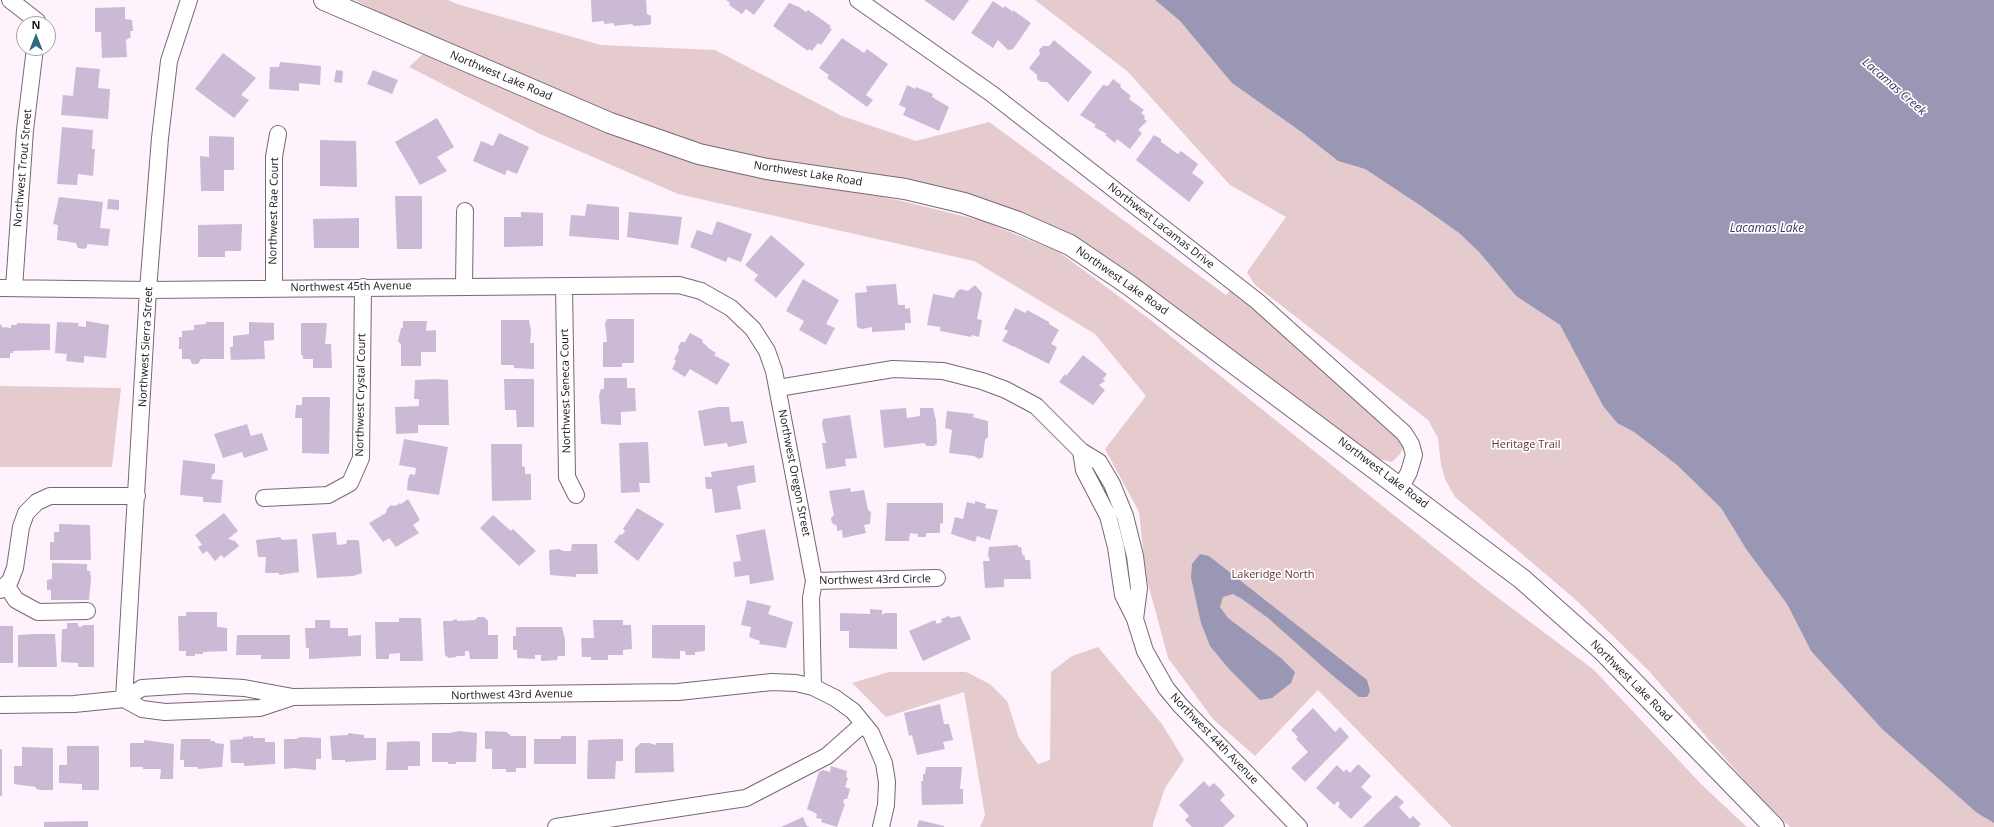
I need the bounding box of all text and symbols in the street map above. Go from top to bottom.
north arrow [16,16,56,56]
text: N [32,17,40,32]
street label: Northwest Lake Road [448,48,554,104]
water label: Lacamas Creek [1859,55,1929,119]
street label: Northwest Trout Street [11,109,35,227]
street label: Northwest Rae Court [266,157,282,265]
street label: Northwest Lake Road [753,159,863,189]
street label: Northwest Lacamas Drive [1105,180,1217,272]
water label: Lacamas Lake [1730,222,1804,236]
street label: Northwest Lake Road [1073,244,1171,318]
street label: Northwest 45th Avenue [290,279,412,295]
street label: Northwest Sierra Street [136,287,156,407]
street label: Northwest Seneca Court [558,328,574,454]
street label: Northwest Crystal Court [353,333,369,457]
street label: Northwest Oregon Street [775,408,813,538]
street label: Northwest Lake Road [1335,435,1431,511]
park label: Heritage Trail [1492,438,1560,452]
park label: Lakeridge North [1232,568,1314,582]
street label: Northwest 43rd Circle [819,572,931,588]
street label: Northwest Lake Road [1588,638,1674,724]
street label: Northwest 43rd Avenue [451,687,573,703]
street label: Northwest 44th Avenue [1167,691,1261,787]

